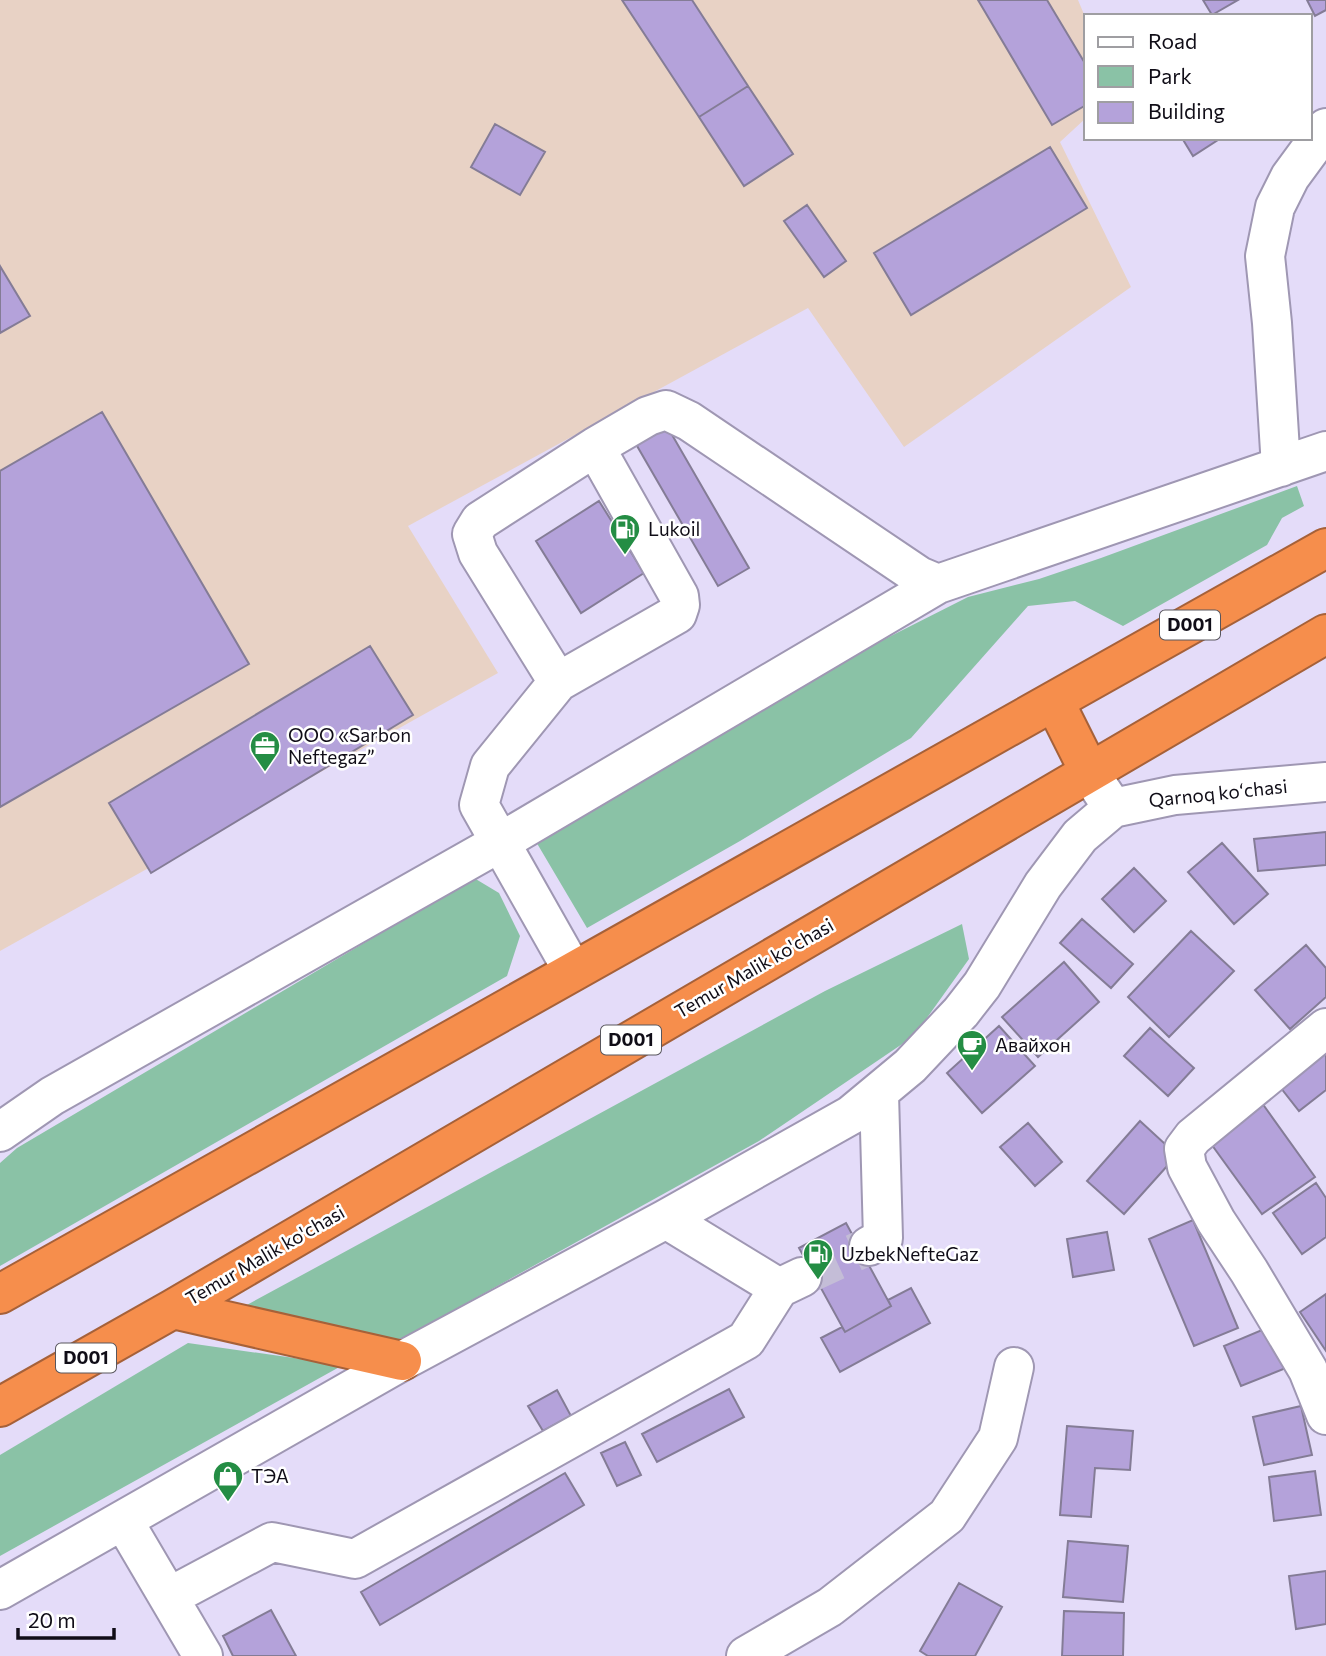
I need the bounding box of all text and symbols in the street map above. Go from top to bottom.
legend [1084,14,1312,140]
text: Road [1148,28,1197,53]
text: Park [1148,63,1192,88]
text: Building [1148,98,1225,123]
fuel station icon: Lukoil [608,512,642,556]
place label: Lukoil [648,517,700,540]
road number: D001 [1160,610,1220,640]
place label: ООО «Sarbon Neftegaz” [288,723,411,768]
office icon: ООО «Sarbon Neftegaz” [248,729,282,773]
street label: Qarnoq koʻchasi [1147,774,1288,811]
street label: Temur Malik ko'chasi [670,913,837,1022]
road number: D001 [601,1026,661,1055]
cafe icon: Авайхон [955,1028,989,1072]
place label: Авайхон [995,1033,1071,1056]
street label: Temur Malik ko'chasi [181,1200,348,1309]
fuel station icon: UzbekNefteGaz [801,1237,835,1281]
place label: UzbekNefteGaz [841,1242,979,1265]
road number: D001 [56,1344,116,1372]
shop icon: ТЭА [211,1459,245,1503]
place label: ТЭА [251,1464,289,1487]
scale bar [18,1596,114,1640]
text: 20 m [28,1607,76,1632]

